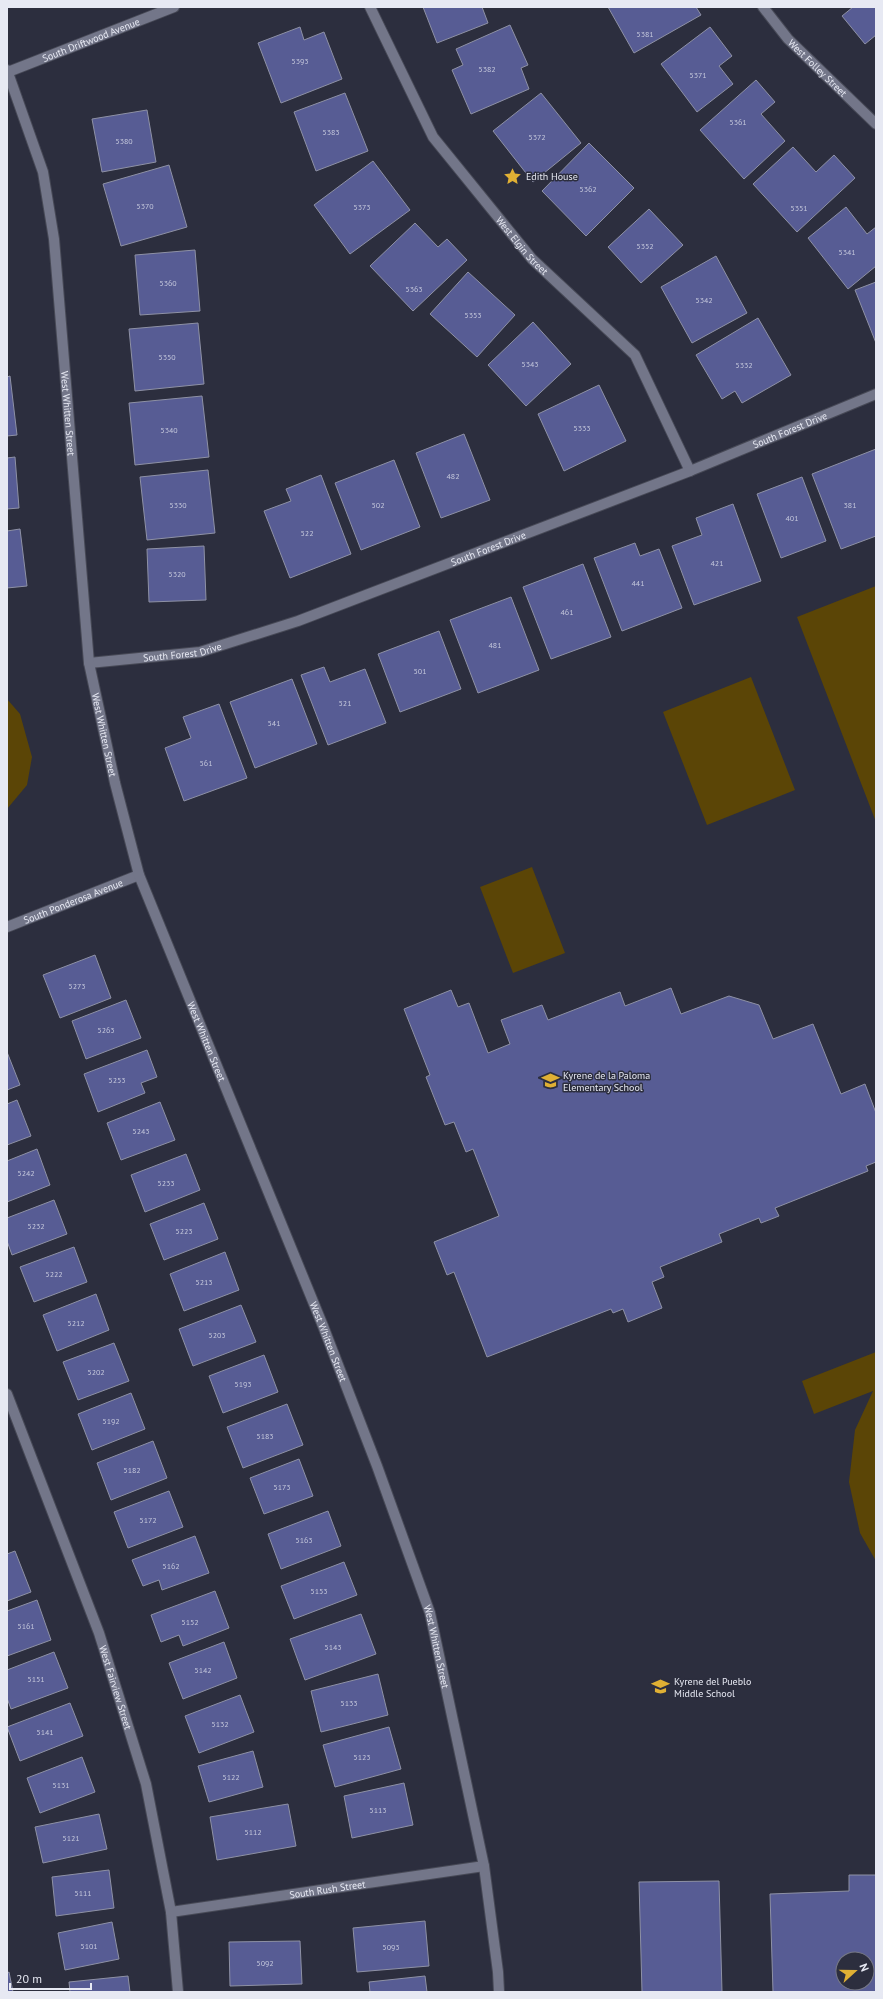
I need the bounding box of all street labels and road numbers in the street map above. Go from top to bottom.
street label: South Driftwood Avenue [40,15,142,65]
street label: West Folley Street [786,36,850,100]
street label: West Elgin Street [493,214,552,278]
street label: West Whitten Street [58,370,78,457]
street label: South Forest Drive [751,409,829,451]
street label: South Forest Drive [449,528,528,568]
street label: South Forest Drive [142,639,223,664]
street label: West Whitten Street [89,692,120,778]
street label: South Ponderosa Avenue [21,876,125,926]
street label: West Whitten Street [185,1000,229,1084]
street label: West Whitten Street [307,1300,351,1384]
street label: West Whitten Street [421,1603,453,1690]
street label: West Fairview Street [97,1644,135,1732]
street label: South Rush Street [288,1877,367,1901]

